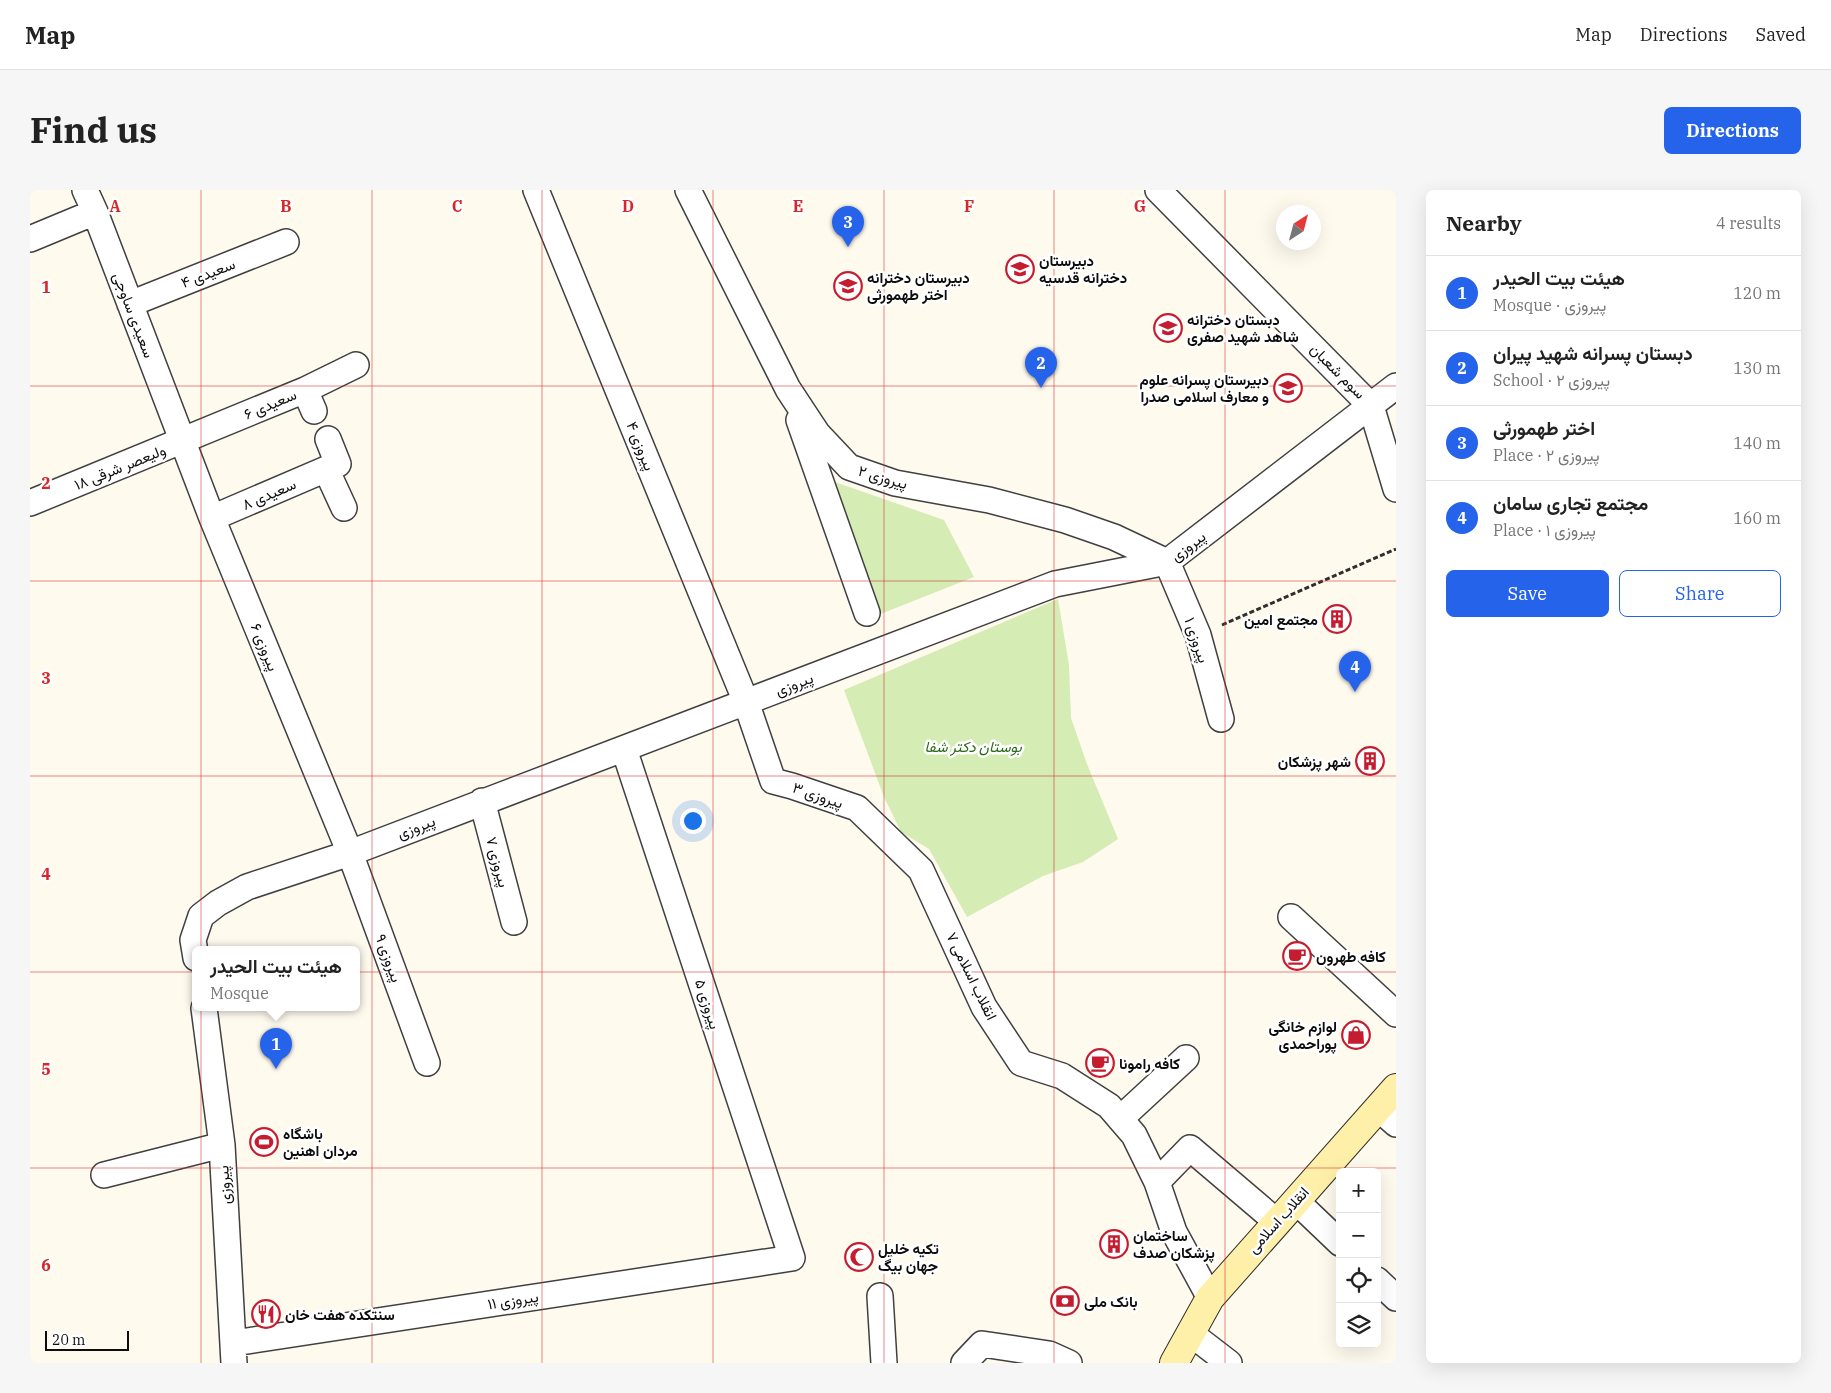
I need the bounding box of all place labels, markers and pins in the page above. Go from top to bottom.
pin: 3 [832,206,864,247]
place label: دبیرستان دخترانه قدسیه [1039,251,1127,287]
school or university icon: دبیرستان دخترانه قدسیه [1005,254,1035,284]
place label: دبیرستان دخترانه اختر طهمورثی [867,268,970,304]
school or university icon: دبیرستان دخترانه اختر طهمورثی [833,271,863,301]
place label: دبستان دخترانه شاهد شهید صفری [1187,310,1299,346]
school or university icon: دبستان دخترانه شاهد شهید صفری [1153,313,1183,343]
pin: 2 [1025,347,1057,388]
place label: دبیرستان پسرانه علوم و معارف اسلامی صدرا [1140,370,1269,406]
school or university icon: دبیرستان پسرانه علوم و معارف اسلامی صدرا [1273,373,1303,403]
building icon: مجتمع امین [1322,604,1352,634]
place label: مجتمع امین [1244,610,1318,630]
pin: 4 [1339,651,1371,692]
building icon: شهر پزشکان [1355,746,1385,776]
place label: شهر پزشکان [1278,752,1351,772]
cafe icon: کافه طهرون [1282,941,1312,971]
place label: کافه طهرون [1316,947,1386,966]
place label: لوازم خانگی پوراحمدی [1269,1017,1337,1054]
shop icon: لوازم خانگی پوراحمدی [1341,1020,1371,1050]
pin: 1 [260,1028,292,1069]
cafe icon: کافه رامونا [1085,1048,1115,1078]
place label: کافه رامونا [1119,1054,1180,1073]
place label: باشگاه مردان اهنین [283,1124,358,1160]
sports icon: باشگاه مردان اهنین [249,1127,279,1157]
place label: ساختمان پزشکان صدف [1133,1226,1215,1263]
building icon: ساختمان پزشکان صدف [1099,1229,1129,1259]
place label: تکیه خلیل جهان بیگ [878,1239,939,1275]
mosque icon: تکیه خلیل جهان بیگ [844,1242,874,1272]
bank icon: بانک ملی [1050,1286,1080,1316]
place label: بانک ملی [1084,1292,1138,1311]
restaurant icon: سنتکده هفت خان [251,1299,281,1329]
place label: سنتکده هفت خان [285,1305,395,1324]

